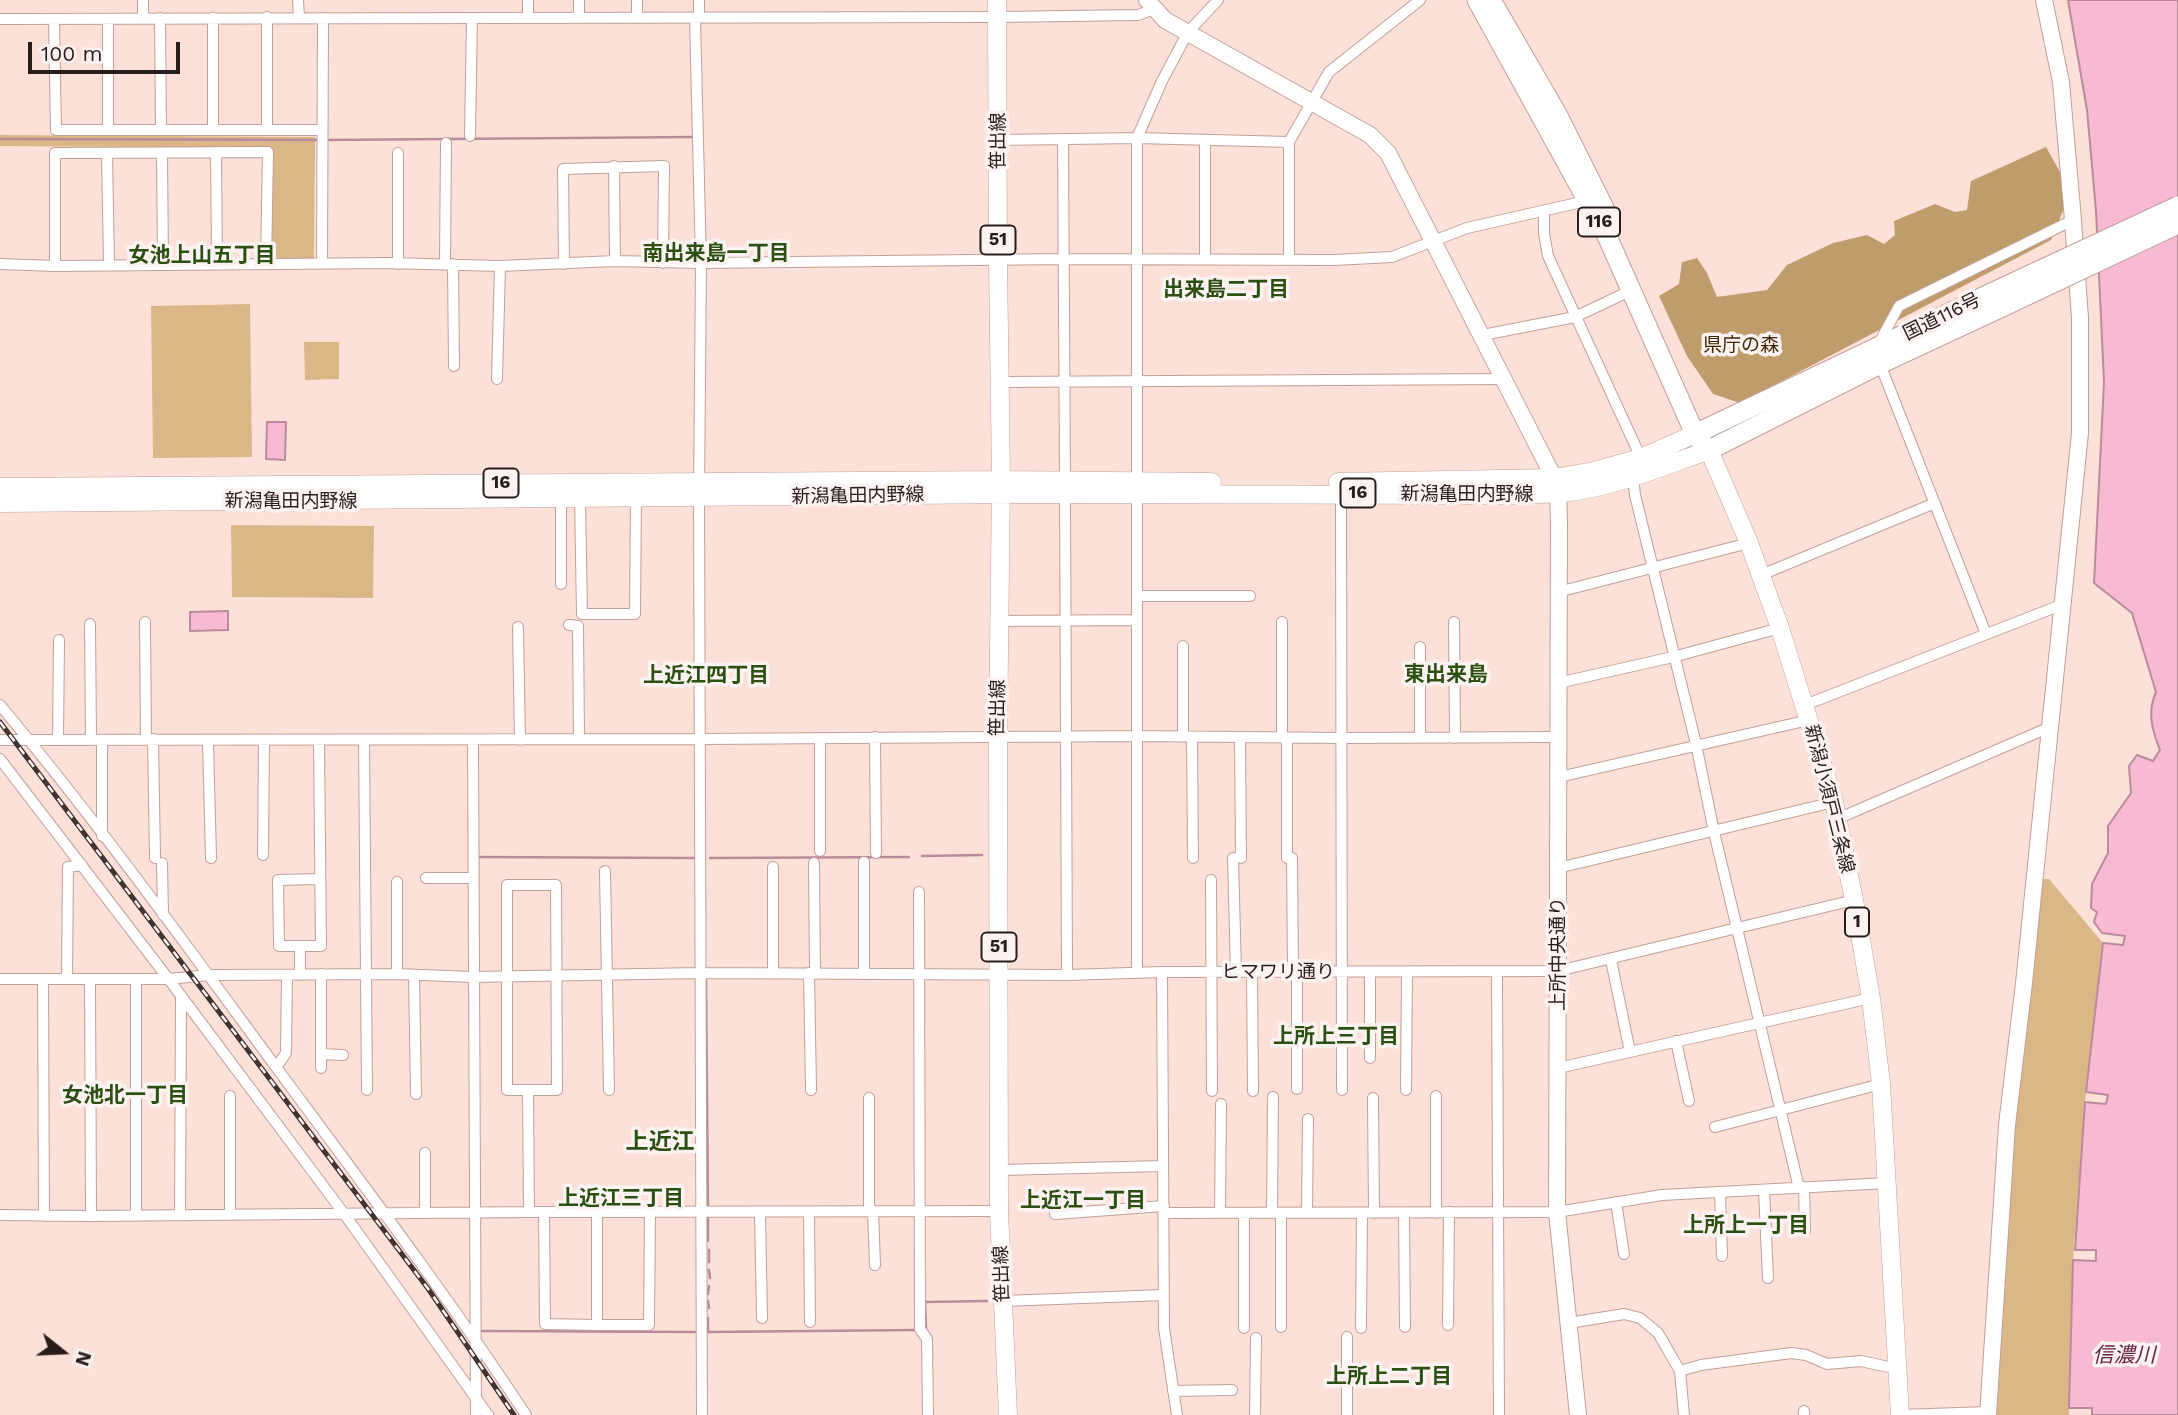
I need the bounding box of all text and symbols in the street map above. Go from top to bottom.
scale bar [32,28,184,72]
text: 100 m [41,41,103,66]
street label: 笹出線 [987,113,1009,169]
road number: 116 [1578,208,1620,236]
road number: 51 [981,226,1016,254]
district label: 南出来島一丁目 [643,241,789,267]
district label: 女池上山五丁目 [129,243,275,269]
district label: 出来島二丁目 [1163,277,1289,303]
street label: 国道116号 [1900,288,1984,346]
park label: 県庁の森 [1703,334,1779,356]
road number: 16 [484,468,518,498]
road number: 16 [1340,478,1376,508]
street label: 新潟亀田内野線 [791,483,925,509]
street label: 新潟亀田内野線 [1401,483,1533,505]
street label: 新潟亀田内野線 [225,490,357,512]
district label: 東出来島 [1404,662,1488,688]
district label: 上近江四丁目 [643,663,769,689]
street label: 笹出線 [986,679,1010,737]
street label: 新潟小須戸三条線 [1800,722,1858,876]
street label: 上所中央通り [1547,897,1569,1011]
road number: 1 [1845,908,1869,937]
road number: 51 [982,932,1016,962]
street label: ヒマワリ通り [1221,961,1335,983]
district label: 上所上三丁目 [1273,1024,1399,1050]
district label: 女池北一丁目 [62,1083,188,1109]
district label: 上近江 [626,1128,694,1156]
district label: 上近江三丁目 [558,1186,684,1212]
district label: 上近江一丁目 [1020,1188,1146,1214]
district label: 上所上一丁目 [1683,1213,1809,1239]
street label: 笹出線 [990,1245,1014,1303]
north arrow [28,1317,98,1387]
water label: 信濃川 [2093,1343,2155,1369]
text: N [70,1348,97,1369]
district label: 上所上二丁目 [1326,1364,1452,1390]

